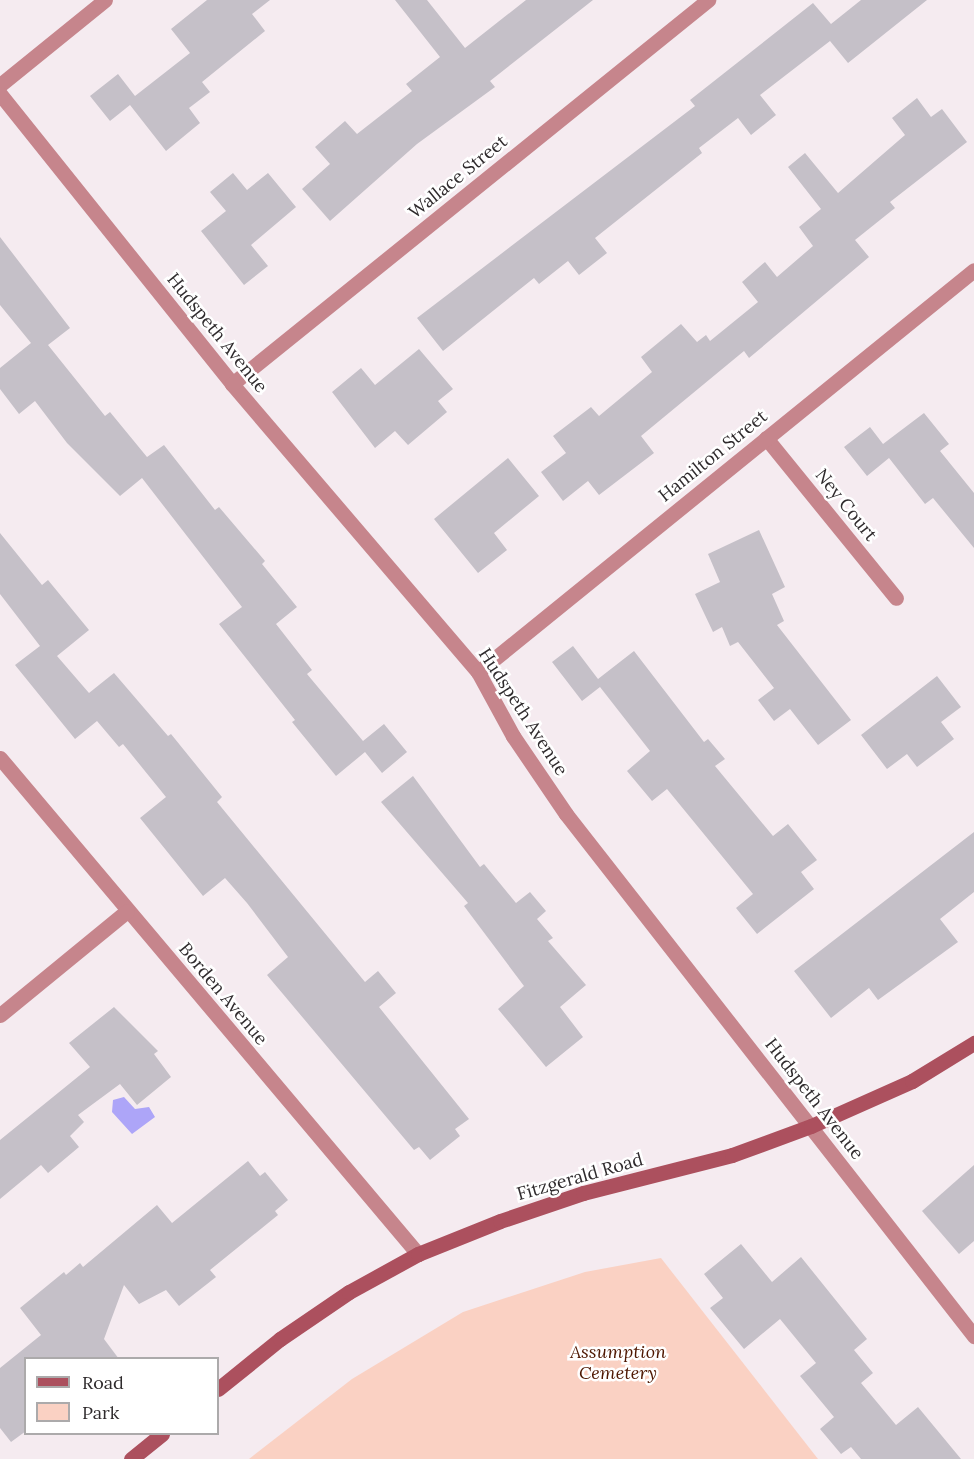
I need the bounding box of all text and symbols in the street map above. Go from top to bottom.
street label: Wallace Street [404,131,512,223]
street label: Hudspeth Avenue [162,269,272,397]
street label: Hamilton Street [654,406,772,506]
street label: Ney Court [810,465,882,545]
street label: Hudspeth Avenue [474,644,572,780]
street label: Borden Avenue [174,939,272,1049]
street label: Hudspeth Avenue [760,1034,868,1164]
street label: Fitzgerald Road [515,1149,645,1205]
park label: Assumption Cemetery [570,1342,666,1384]
legend [24,1357,219,1435]
text: Road [82,1371,124,1394]
text: Park [82,1401,119,1424]

